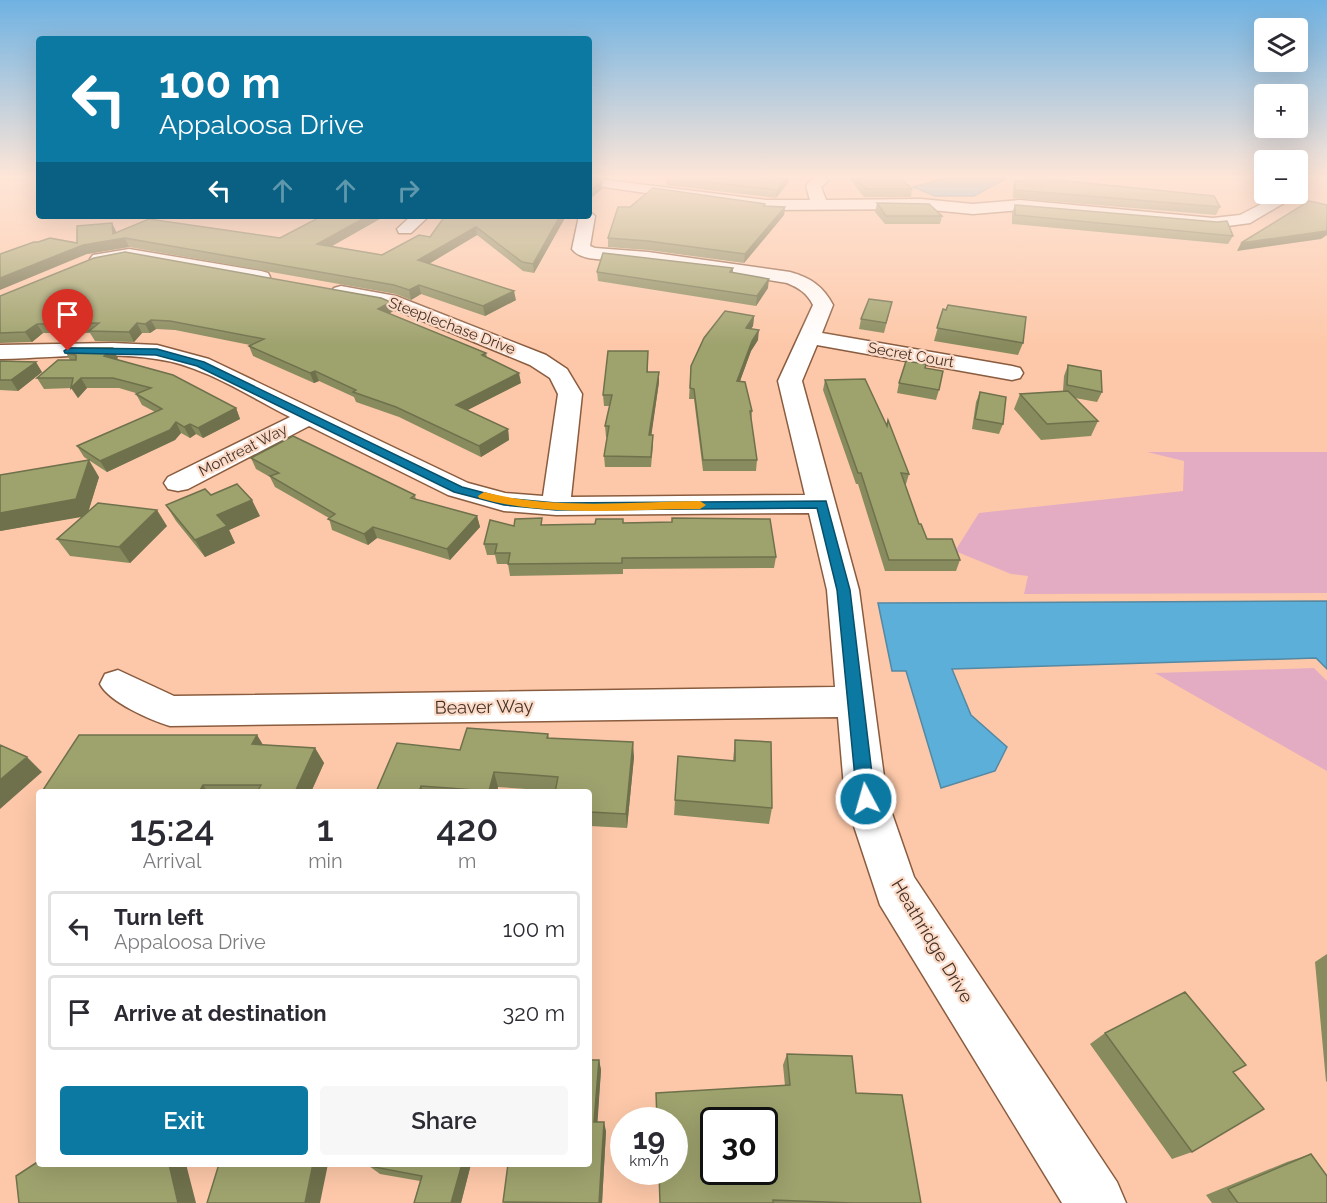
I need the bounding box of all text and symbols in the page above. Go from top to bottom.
map controls [1254,18,1308,204]
button: layers [1254,18,1308,72]
text: 100 m [159,59,281,108]
icon: left [60,60,138,138]
button: + [1254,84,1308,138]
text: Appaloosa Drive [159,109,364,140]
button: − [1254,150,1308,204]
icon: left [203,174,236,207]
icon: ahead [266,174,299,207]
icon: ahead [329,174,362,207]
icon: right [392,174,425,207]
pin [42,289,93,351]
street label: Steeplechase Drive [386,294,518,359]
icon: arrive [51,298,84,331]
street label: Secret Court [867,339,955,371]
street label: Montreat Way [196,420,290,480]
street label: Beaver Way [434,695,534,718]
position arrow [834,767,898,831]
text: 15:24 [130,807,215,849]
text: 1 [317,807,334,849]
text: 420 [436,807,498,849]
text: Arrival [143,849,201,873]
text: min [308,849,343,873]
text: m [458,849,476,873]
street label: Heathridge Drive [887,875,978,1007]
text: Turn left [114,904,204,930]
icon: left [63,912,96,945]
text: 100 m [503,916,565,942]
text: Appaloosa Drive [114,930,266,954]
icon: arrive [63,996,96,1029]
text: Arrive at destination [114,1000,327,1026]
text: 320 m [502,1000,565,1026]
button: Exit [60,1086,308,1155]
button: Share [320,1086,568,1155]
speed limit sign: 30 [700,1107,778,1185]
text: 19 [633,1121,665,1156]
text: km/h [629,1152,669,1170]

